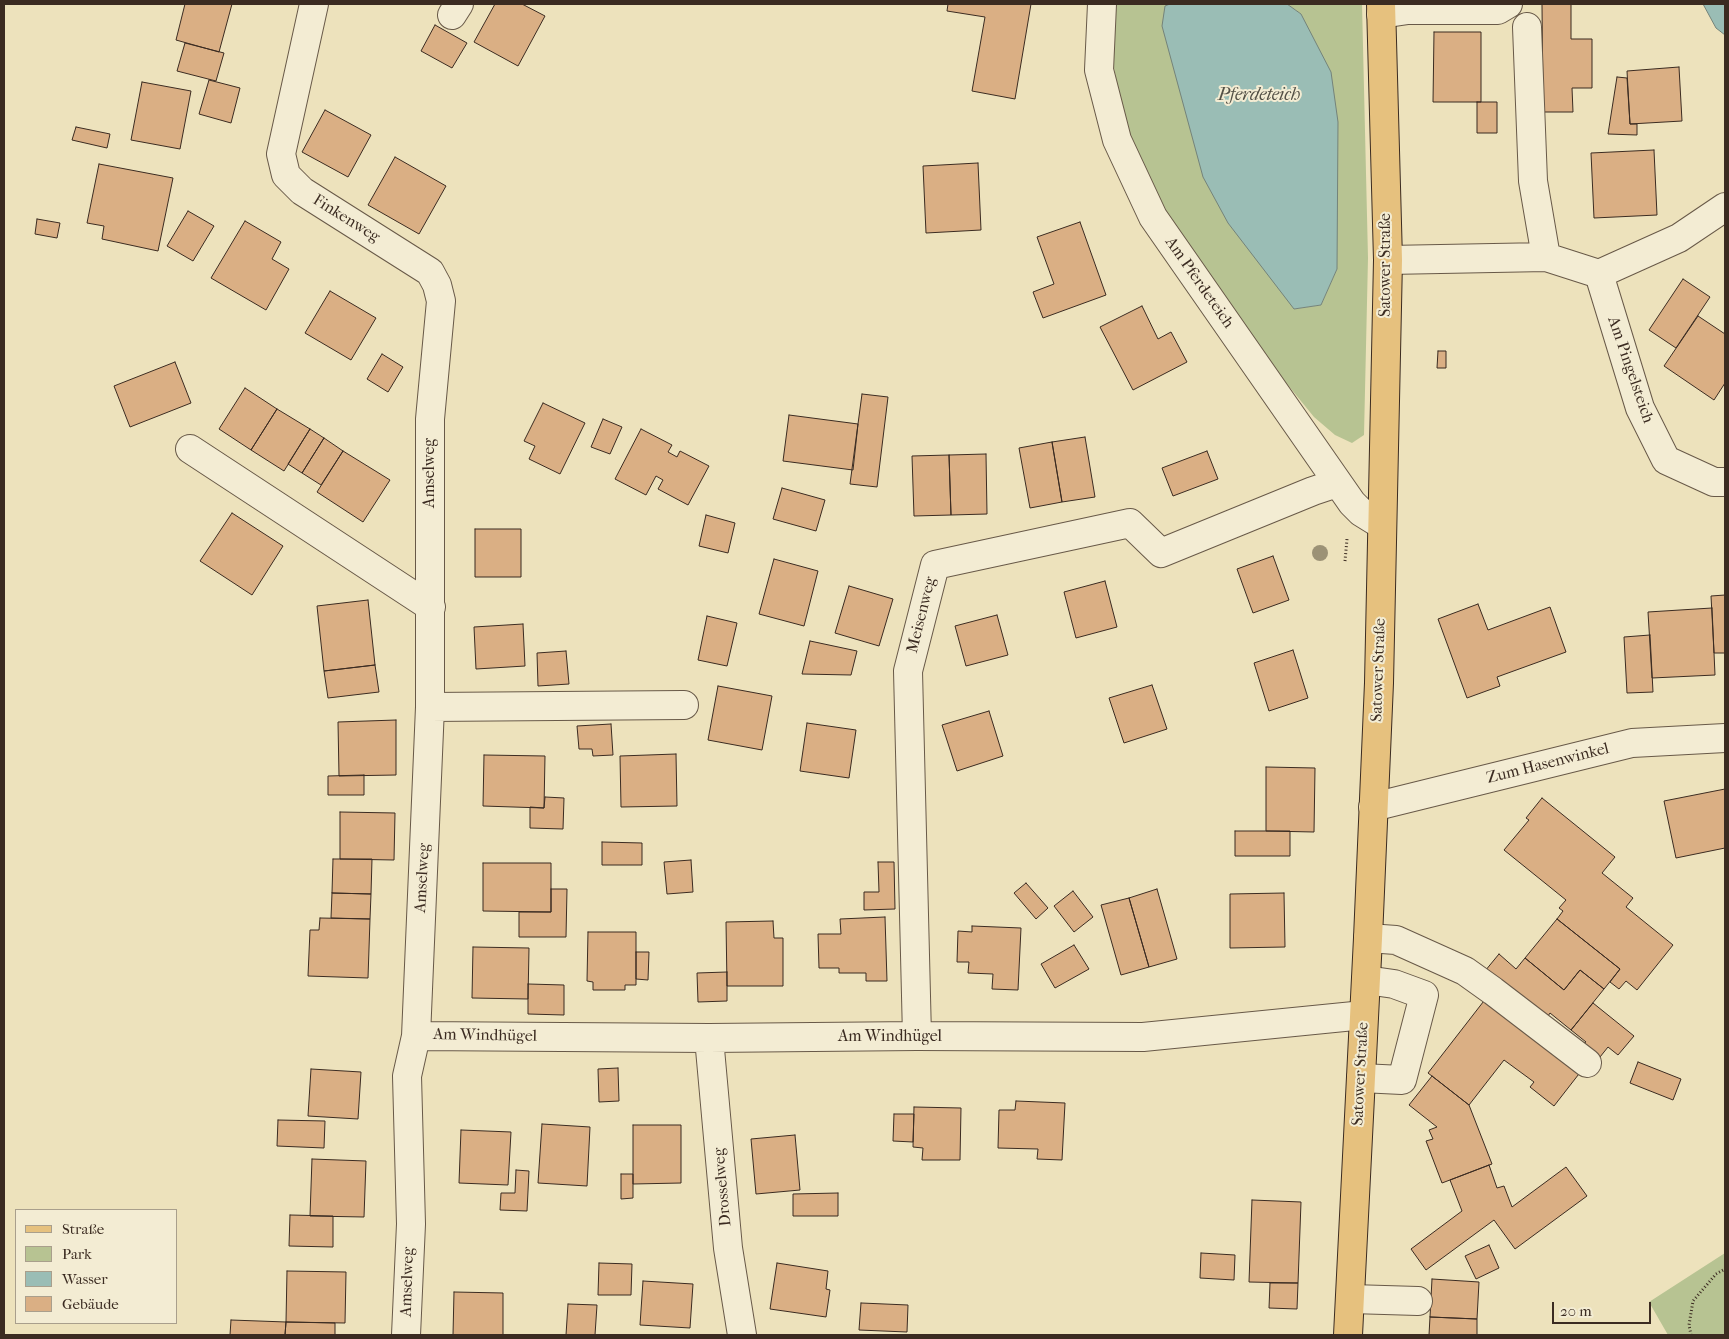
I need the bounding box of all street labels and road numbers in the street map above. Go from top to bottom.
street label: Finkenweg [309,191,383,247]
street label: Satower Straße [1376,213,1396,317]
street label: Am Pferdeteich [1160,234,1238,332]
street label: Am Pingelsteich [1603,314,1657,426]
street label: Amselweg [420,438,440,508]
street label: Meisenweg [903,575,941,655]
street label: Satower Straße [1368,618,1390,722]
street label: Zum Hasenwinkel [1485,739,1611,789]
street label: Amselweg [412,843,434,913]
street label: Satower Straße [1349,1022,1373,1126]
street label: Am Windhügel [433,1025,537,1047]
street label: Am Windhügel [838,1027,942,1047]
street label: Drosselweg [710,1147,736,1227]
street label: Amselweg [397,1247,419,1317]

